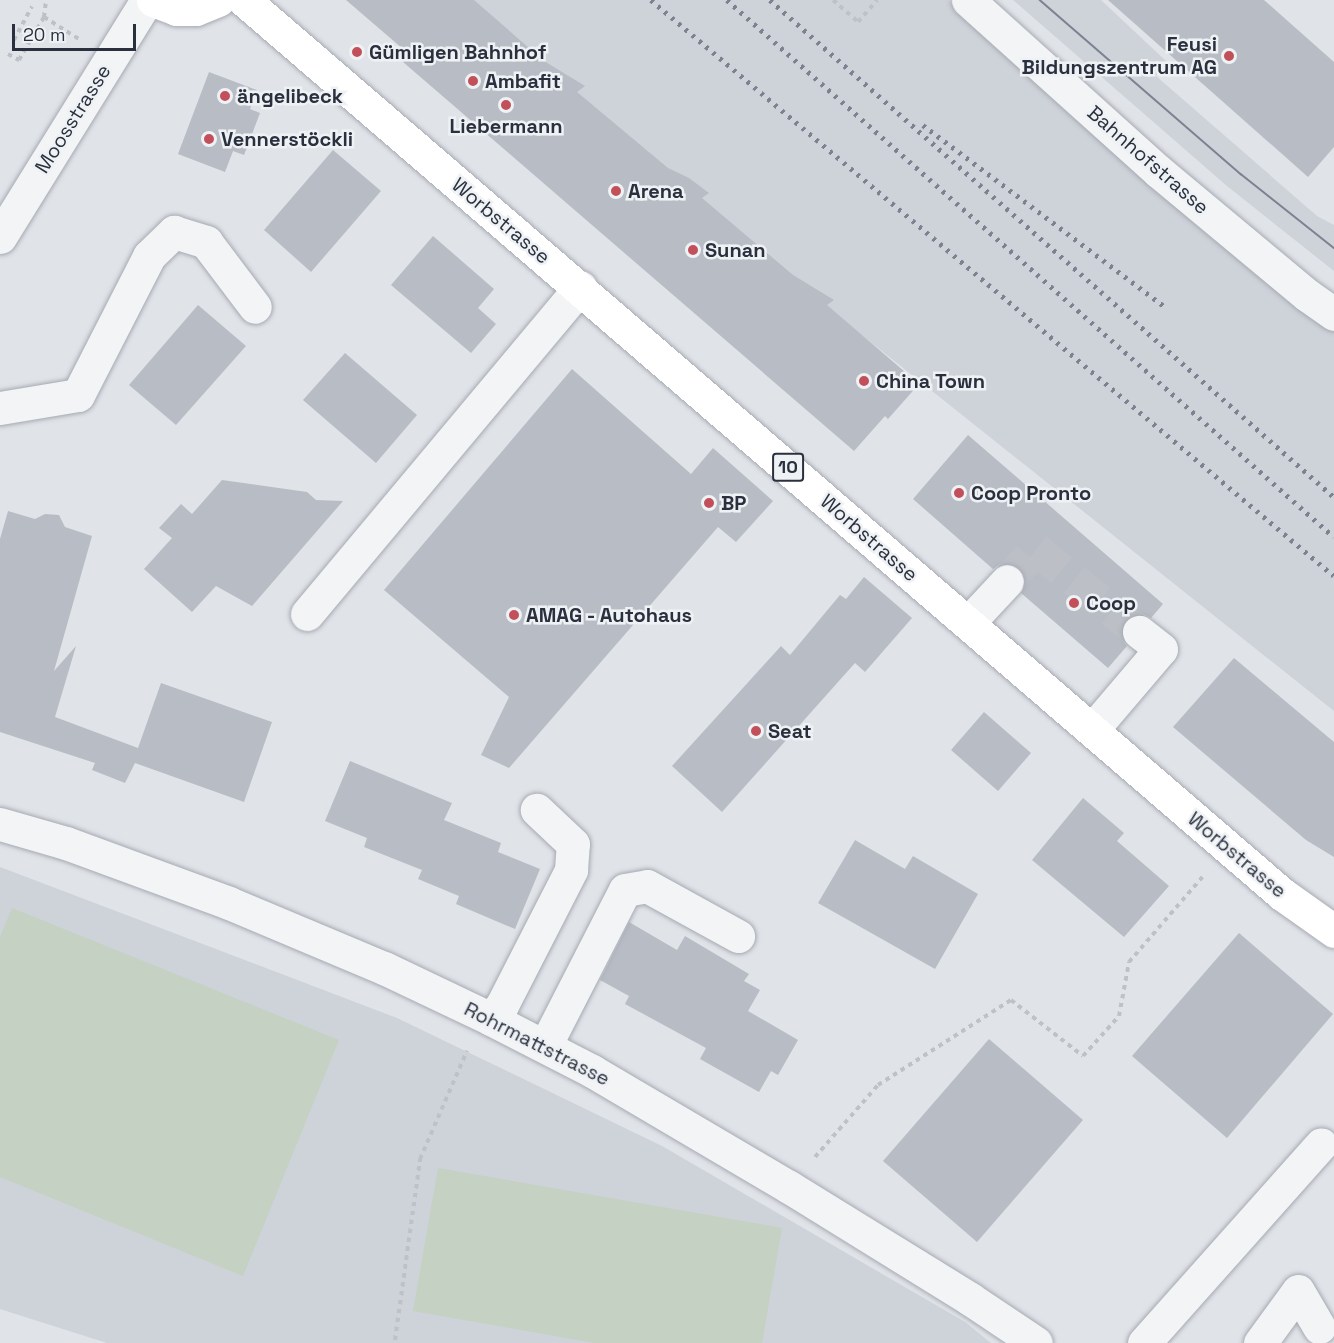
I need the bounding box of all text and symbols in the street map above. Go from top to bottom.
scale bar [15,12,140,50]
text: 20 m [23,23,66,46]
place label: Feusi Bildungszentrum AG [1021,33,1217,80]
place label: Gümligen Bahnhof [369,40,546,64]
marker: Gümligen Bahnhof [350,45,364,59]
marker: Feusi Bildungszentrum AG [1222,49,1236,63]
street label: Moosstrasse [30,60,116,178]
place label: Ambafit [485,69,561,93]
marker: Ambafit [466,74,480,88]
place label: ängelibeck [237,84,343,108]
marker: ängelibeck [218,89,232,103]
marker: Liebermann [499,98,513,112]
street label: Bahnhofstrasse [1082,101,1214,219]
place label: Liebermann [449,114,563,138]
place label: Vennerstöckli [221,127,353,151]
marker: Vennerstöckli [202,132,216,146]
street label: Worbstrasse [447,173,555,269]
place label: Arena [628,179,684,203]
marker: Arena [609,184,623,198]
place label: Sunan [705,238,766,262]
marker: Sunan [686,243,700,257]
place label: China Town [876,369,986,393]
marker: China Town [857,374,871,388]
road number: 10 [772,452,804,482]
place label: Coop Pronto [971,481,1091,505]
marker: Coop Pronto [952,486,966,500]
street label: Worbstrasse [815,489,923,587]
place label: BP [721,491,746,515]
marker: BP [702,496,716,510]
place label: Coop [1086,591,1136,615]
marker: Coop [1067,596,1081,610]
place label: AMAG - Autohaus [526,603,693,627]
marker: AMAG - Autohaus [507,608,521,622]
place label: Seat [768,719,812,743]
marker: Seat [749,724,763,738]
street label: Worbstrasse [1183,807,1291,903]
street label: Rohrmattstrasse [460,997,614,1091]

